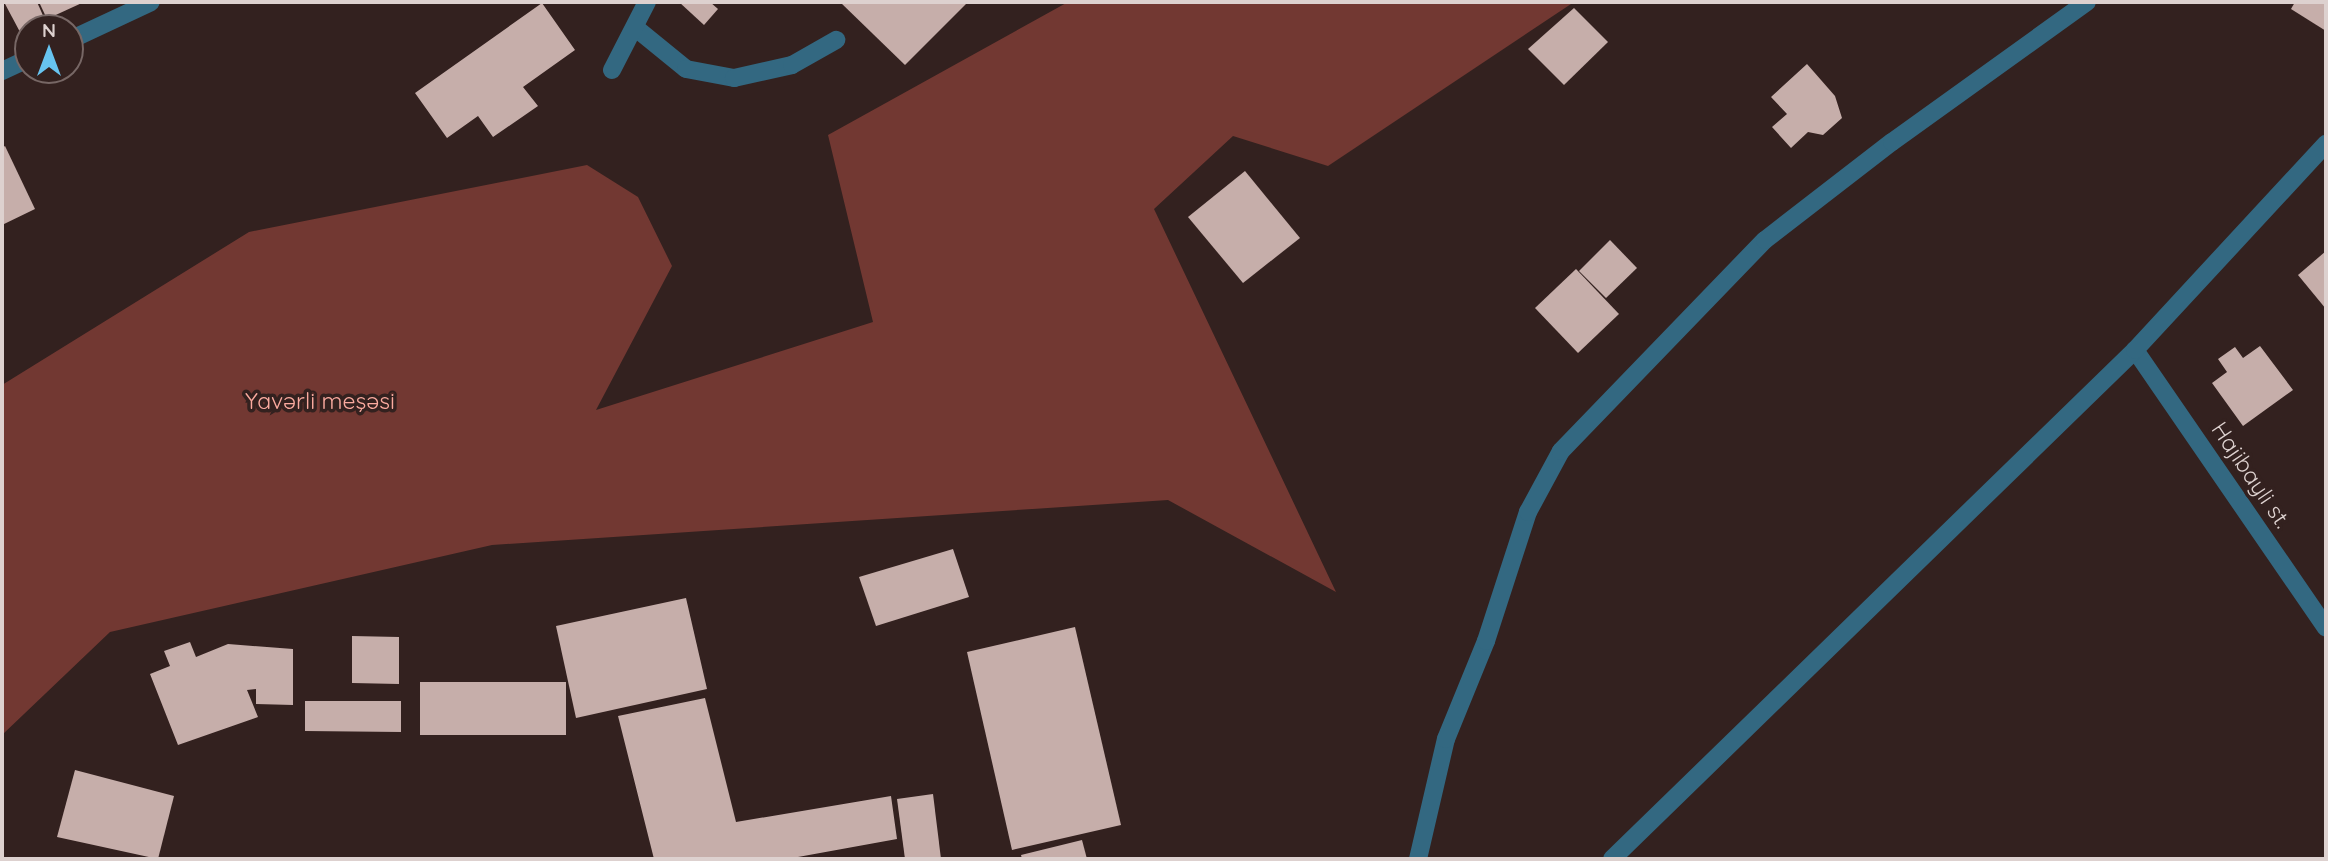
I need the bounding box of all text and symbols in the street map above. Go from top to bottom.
north arrow [14,14,84,84]
text: N [42,18,56,42]
park label: Yavərli meşəsi [245,387,395,415]
street label: Hajibayli st. [2206,417,2296,533]

